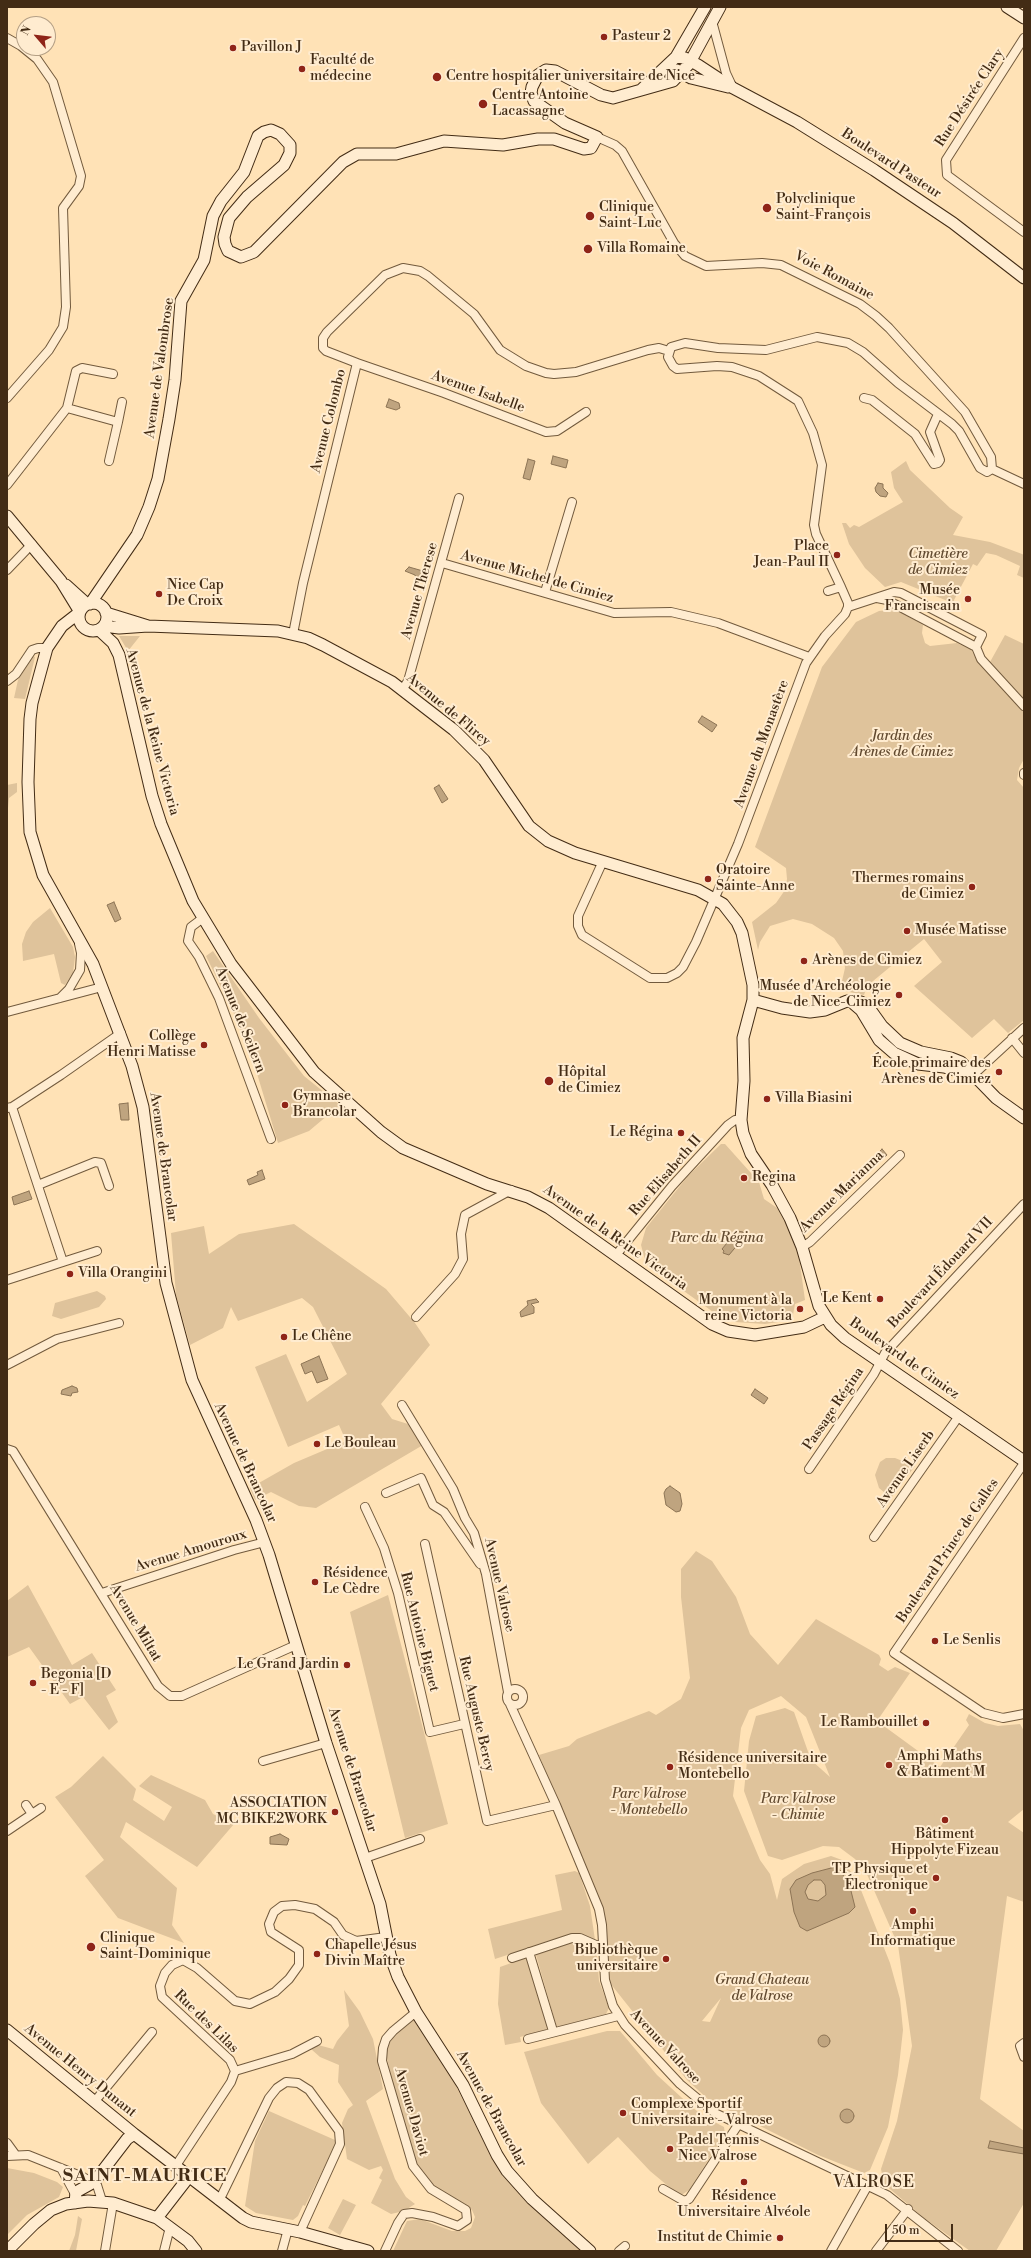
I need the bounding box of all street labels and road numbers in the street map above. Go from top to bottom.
street label: Rue Désirée Clary [932,46,1008,150]
street label: Boulevard Pasteur [838,125,944,203]
street label: Voie Romaine [791,248,877,304]
street label: Avenue de Valombrose [142,297,178,439]
street label: Avenue Colombo [308,367,350,475]
street label: Avenue Isabelle [429,367,527,417]
street label: Avenue Therese [398,541,442,641]
street label: Avenue Michel de Cimiez [459,547,615,607]
street label: Avenue de la Reine Victoria [122,647,182,817]
street label: Avenue de Flirey [403,670,493,750]
street label: Avenue du Monastère [731,678,793,810]
street label: Avenue de Seilern [211,965,269,1075]
street label: Avenue de Brancolar [146,1091,180,1223]
street label: Rue Elisabeth II [626,1132,706,1220]
street label: Avenue Marianna [796,1148,888,1236]
street label: Avenue de la Reine Victoria [540,1182,690,1294]
street label: Boulevard Édouard VII [885,1214,997,1332]
street label: Boulevard de Cimiez [846,1315,962,1403]
street label: Passage Régina [800,1364,868,1454]
street label: Avenue de Brancolar [210,1400,280,1526]
street label: Avenue Liserb [873,1427,939,1511]
street label: Boulevard Prince de Galles [893,1476,1003,1626]
street label: Avenue Amouroux [133,1526,249,1576]
street label: Avenue Valrose [480,1536,518,1634]
street label: Rue Antoine Biguet [396,1570,442,1694]
street label: Avenue Miltat [105,1581,165,1665]
street label: Rue Auguste Bercy [455,1655,497,1773]
street label: Avenue de Brancolar [324,1705,380,1835]
street label: Rue des Lilas [170,1987,242,2057]
street label: Avenue Valrose [626,2006,704,2088]
street label: Avenue Henry Dunant [21,2021,139,2121]
street label: Avenue de Brancolar [452,2048,530,2170]
street label: Avenue Daviot [390,2066,432,2158]

